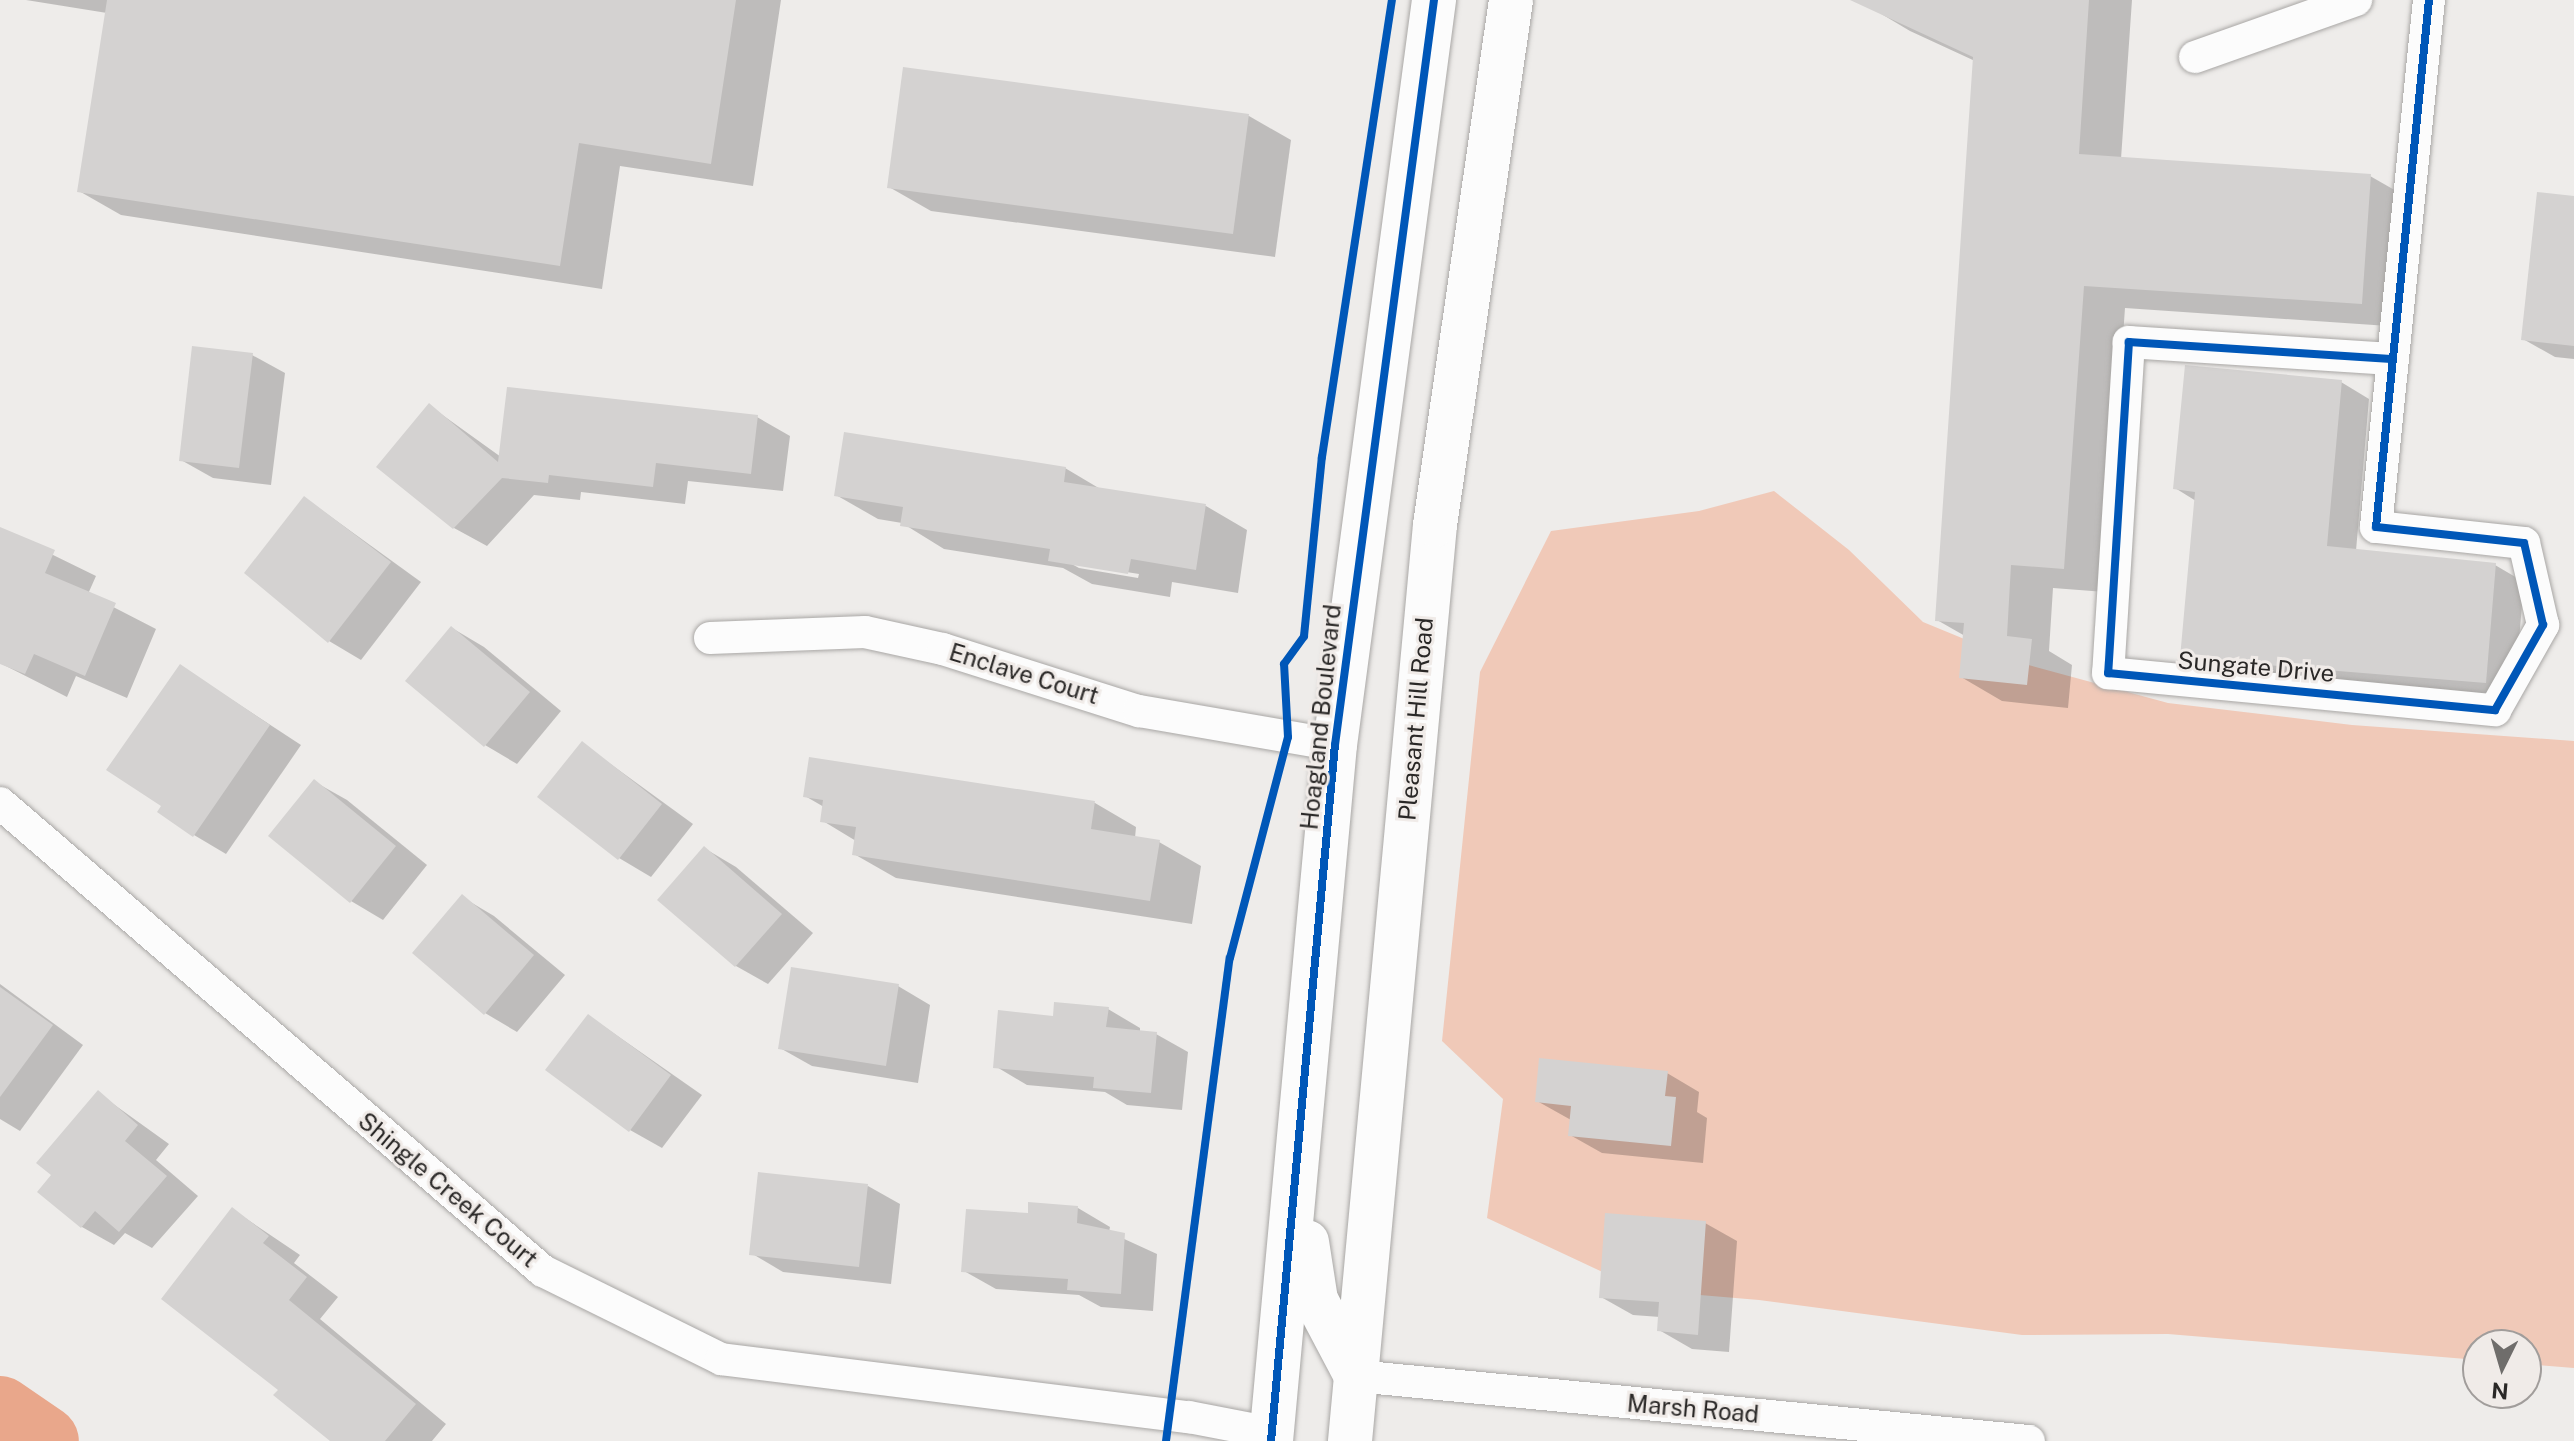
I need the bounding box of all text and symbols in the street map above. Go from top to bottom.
street label: Hoagland Boulevard [1295,603,1347,831]
street label: Pleasant Hill Road [1393,616,1439,822]
street label: Enclave Court [946,638,1102,710]
street label: Sungate Drive [2176,646,2336,688]
street label: Shingle Creek Court [352,1106,544,1274]
north arrow [2462,1329,2542,1409]
text: N [2490,1377,2510,1405]
street label: Marsh Road [1626,1389,1760,1429]

